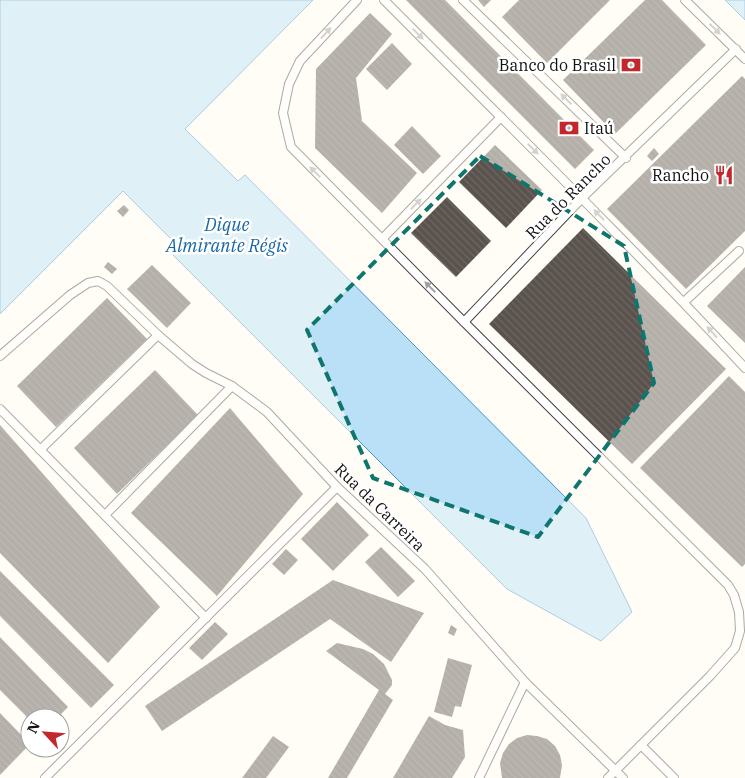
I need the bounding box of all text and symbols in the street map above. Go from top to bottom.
one-way arrow [709,23,721,35]
one-way arrow [320,28,332,40]
one-way arrow [412,28,424,40]
bank icon: Banco do Brasil [620,54,642,76]
place label: Banco do Brasil [499,55,616,75]
one-way arrow [560,93,572,105]
bank icon: Itaú [558,117,580,139]
place label: Itaú [584,118,614,138]
one-way arrow [527,143,539,155]
street label: Rua do Rancho [521,149,615,243]
restaurant icon: Rancho [713,164,735,186]
place label: Rancho [652,165,709,185]
one-way arrow [309,166,321,178]
one-way arrow [410,199,422,211]
one-way arrow [593,210,605,222]
water label: Dique Almirante Régis [165,213,288,257]
one-way arrow [424,281,436,293]
one-way arrow [706,327,718,339]
street label: Rua da Carreira [331,459,429,555]
north arrow [20,708,70,758]
text: N [23,718,44,736]

